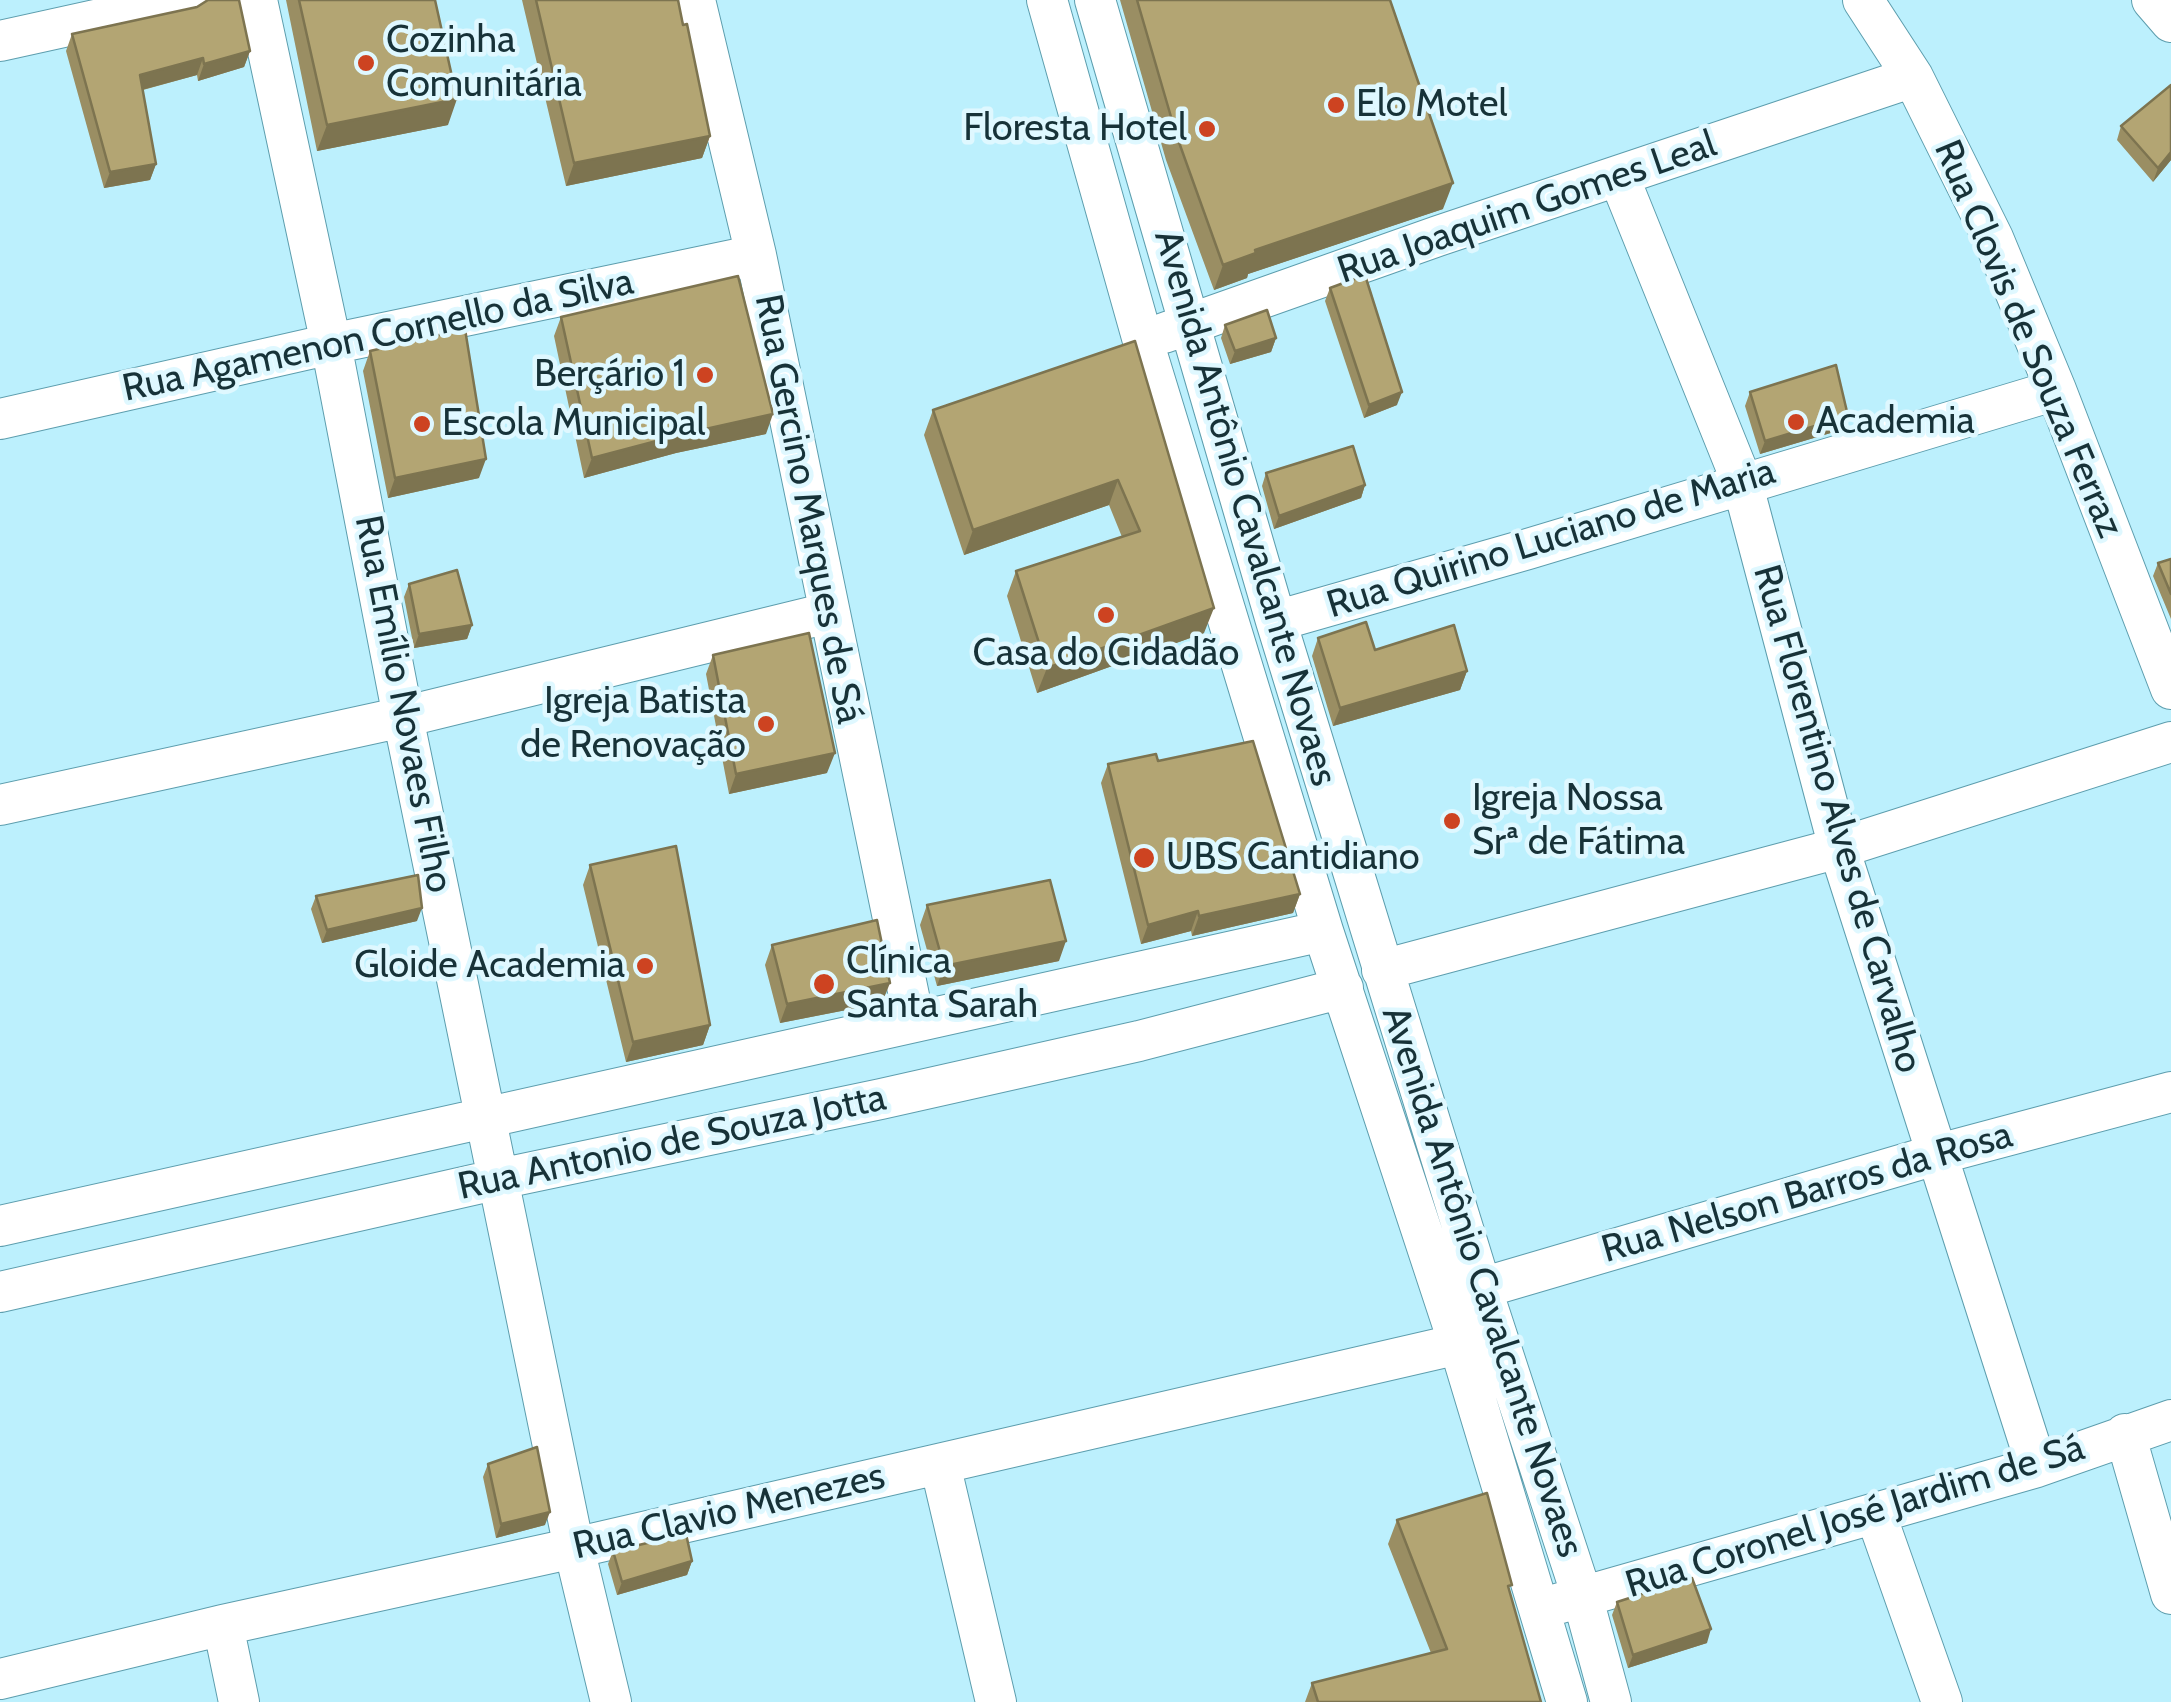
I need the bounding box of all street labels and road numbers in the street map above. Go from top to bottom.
street label: Rua Joaquim Gomes Leal [1332,122,1722,294]
street label: Rua Clovis de Souza Ferraz [1924,133,2132,545]
street label: Avenida Antônio Cavalcante Novaes [1144,225,1346,791]
street label: Rua Agamenon Cornello da Silva [118,260,638,412]
street label: Rua Gercino Marques de Sá [744,291,872,727]
street label: Rua Quirino Luciano de Maria [1321,449,1781,629]
street label: Rua Emílio Novaes Filho [344,512,462,896]
street label: Rua Florentino Alves de Carvalho [1743,560,1931,1078]
street label: Avenida Antônio Cavalcante Novaes [1371,1001,1593,1563]
street label: Rua Antonio de Souza Jotta [454,1075,890,1211]
street label: Rua Nelson Barros da Rosa [1597,1113,2017,1273]
street label: Rua Coronel José Jardim de Sá [1620,1425,2090,1609]
street label: Rua Clavio Menezes [569,1454,889,1570]

